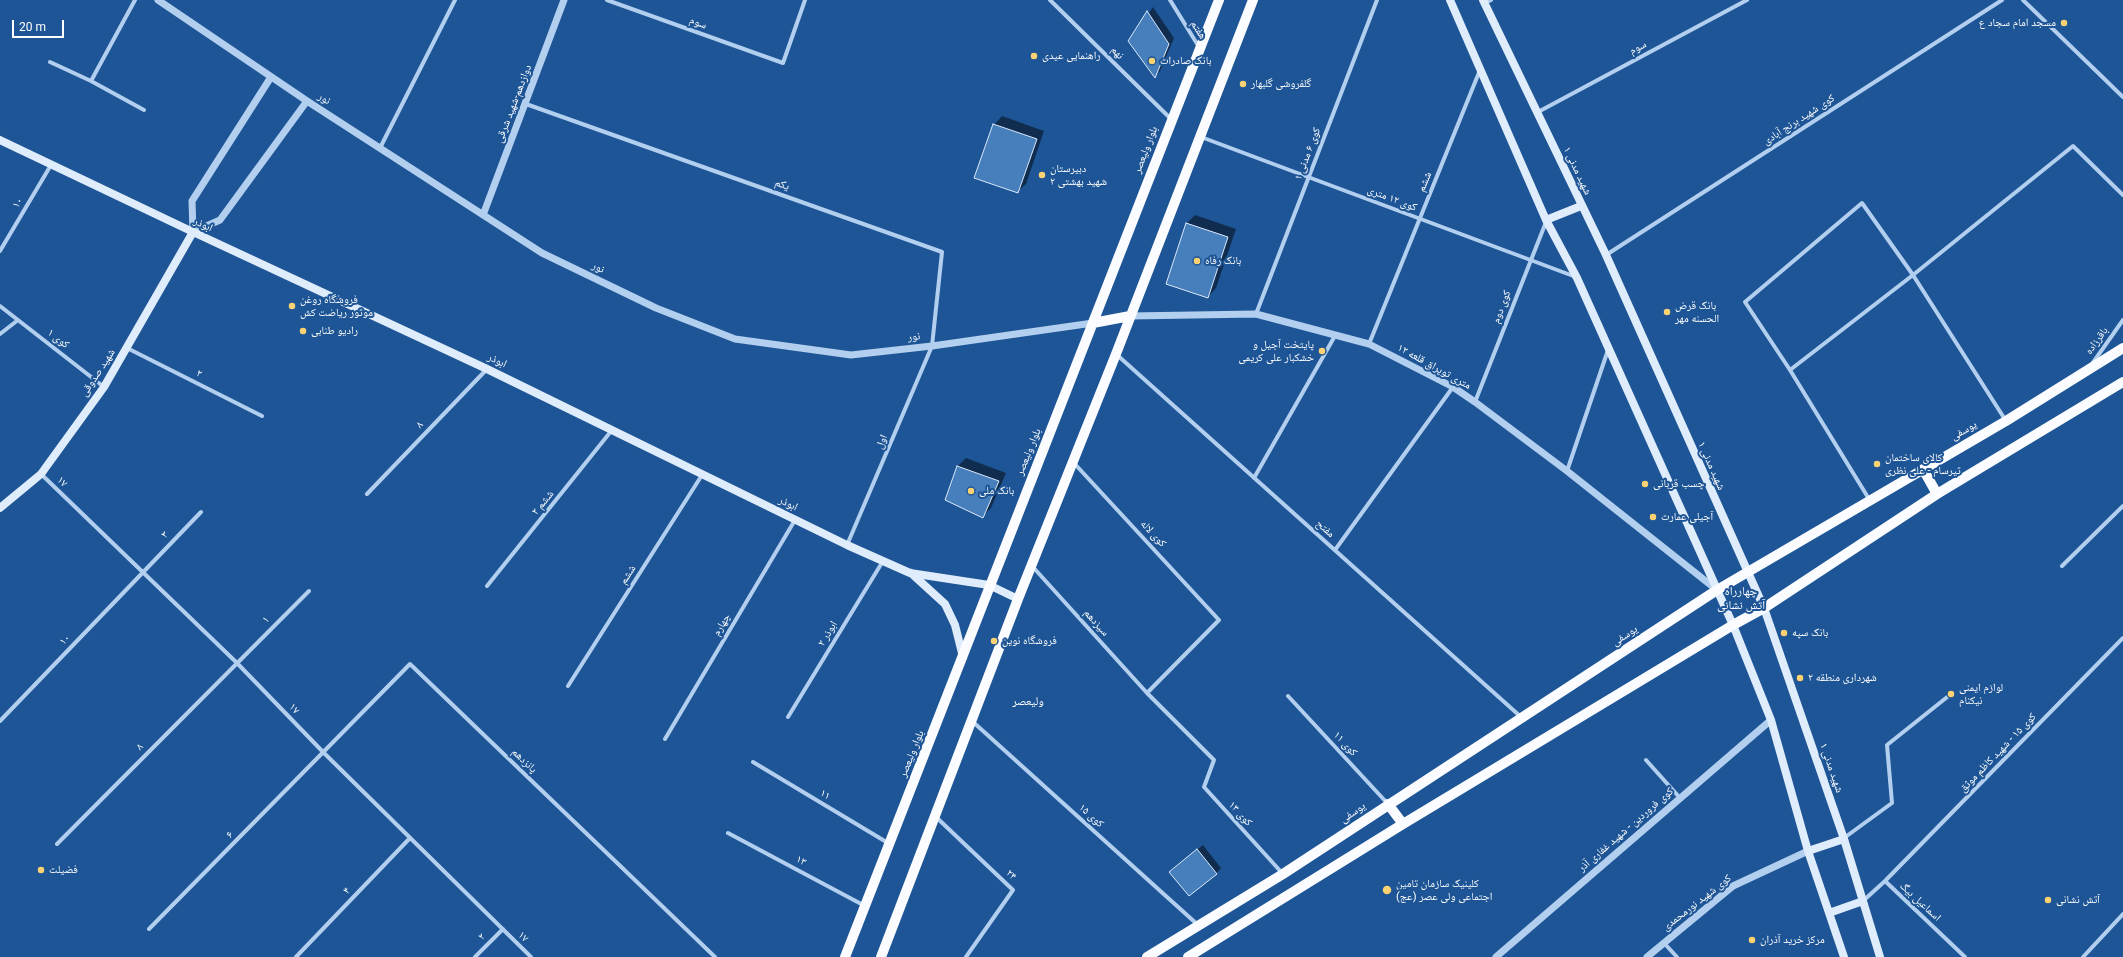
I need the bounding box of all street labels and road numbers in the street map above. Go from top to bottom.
street label: سوم [687,14,709,32]
street label: هفتم [1187,18,1209,42]
street label: سوم [1627,38,1649,58]
street label: نهم [1108,44,1126,62]
street label: دوازدهم-شهید شرقی [493,63,535,145]
street label: نور [315,90,333,108]
street label: کوی شهید برنج آبادی [1761,92,1837,148]
street label: بلوار ولیعصر [1131,125,1161,175]
street label: کوی ۶ مدنی ۱ [1292,126,1324,182]
street label: شهید مدنی ۱ [1560,145,1594,197]
street label: ششم [1415,170,1435,194]
street label: یکم [773,176,791,194]
street label: کوی ۱۲ متری [1365,184,1419,214]
street label: ۱۰ [10,195,26,211]
street label: ابوذر [191,215,215,235]
street label: نور [590,259,606,277]
street label: کوی دوم [1490,289,1514,325]
street label: باقرزاده [2083,325,2111,357]
street label: کوی ۱ [44,326,72,352]
street label: نور [907,330,921,344]
street label: ۱۲ متری توپراق قلعه [1395,341,1473,393]
street label: شهید صدوقی [78,347,118,399]
street label: ابوذر [485,351,509,371]
street label: ۲ [194,367,204,381]
street label: یوسفی [1949,418,1979,444]
street label: ۸ [414,419,426,431]
street label: بلوار ولیعصر [1014,427,1044,477]
street label: اول [873,433,891,451]
street label: شهید مدنی ۱ [1694,440,1728,492]
street label: ۱۷ [54,474,70,490]
street label: ششم ۲ [529,488,557,518]
street label: ابوذر [776,494,800,514]
street label: مفتح [1313,517,1337,541]
street label: کوی لاله [1137,518,1169,550]
street label: ۳ [159,529,171,541]
street label: ششم [617,563,639,587]
street label: سیزدهم [1081,607,1111,639]
street label: چهارم [710,611,734,639]
street label: ۱ [260,614,272,626]
street label: ۲ ابوذر [815,619,841,649]
street label: یوسفی [1610,623,1640,649]
street label: ۱۰ [57,632,73,648]
street label: ۱۷ [286,701,302,717]
street label: کوی ۱۵ - شهید کاظم موثق [1957,711,2039,795]
street label: بلوار ولیعصر [897,729,927,779]
street label: کوی ۱۱ [1330,729,1360,759]
street label: ۸ [134,741,146,753]
street label: شهید مدنی ۱ [1816,741,1846,795]
street label: پانزدهم [509,746,539,776]
street label: کوی فروردین - شهید غفاری آذر [1576,785,1676,875]
street label: ۱۱ [817,787,833,803]
street label: کوی ۱۳ [1225,799,1255,829]
street label: یوسفی [1338,800,1368,826]
street label: کوی ۱۵ [1076,801,1106,831]
street label: ۶ [224,829,236,841]
street label: ۱۳ [794,853,808,869]
street label: ۲۴ [1003,867,1019,883]
street label: کوی شهید نورمحمدی [1660,872,1734,934]
street label: اسماعیل بیگ [1897,880,1943,924]
street label: ۴ [341,885,353,897]
street label: ۱۷ [515,929,531,945]
street label: ۲ [476,931,488,943]

